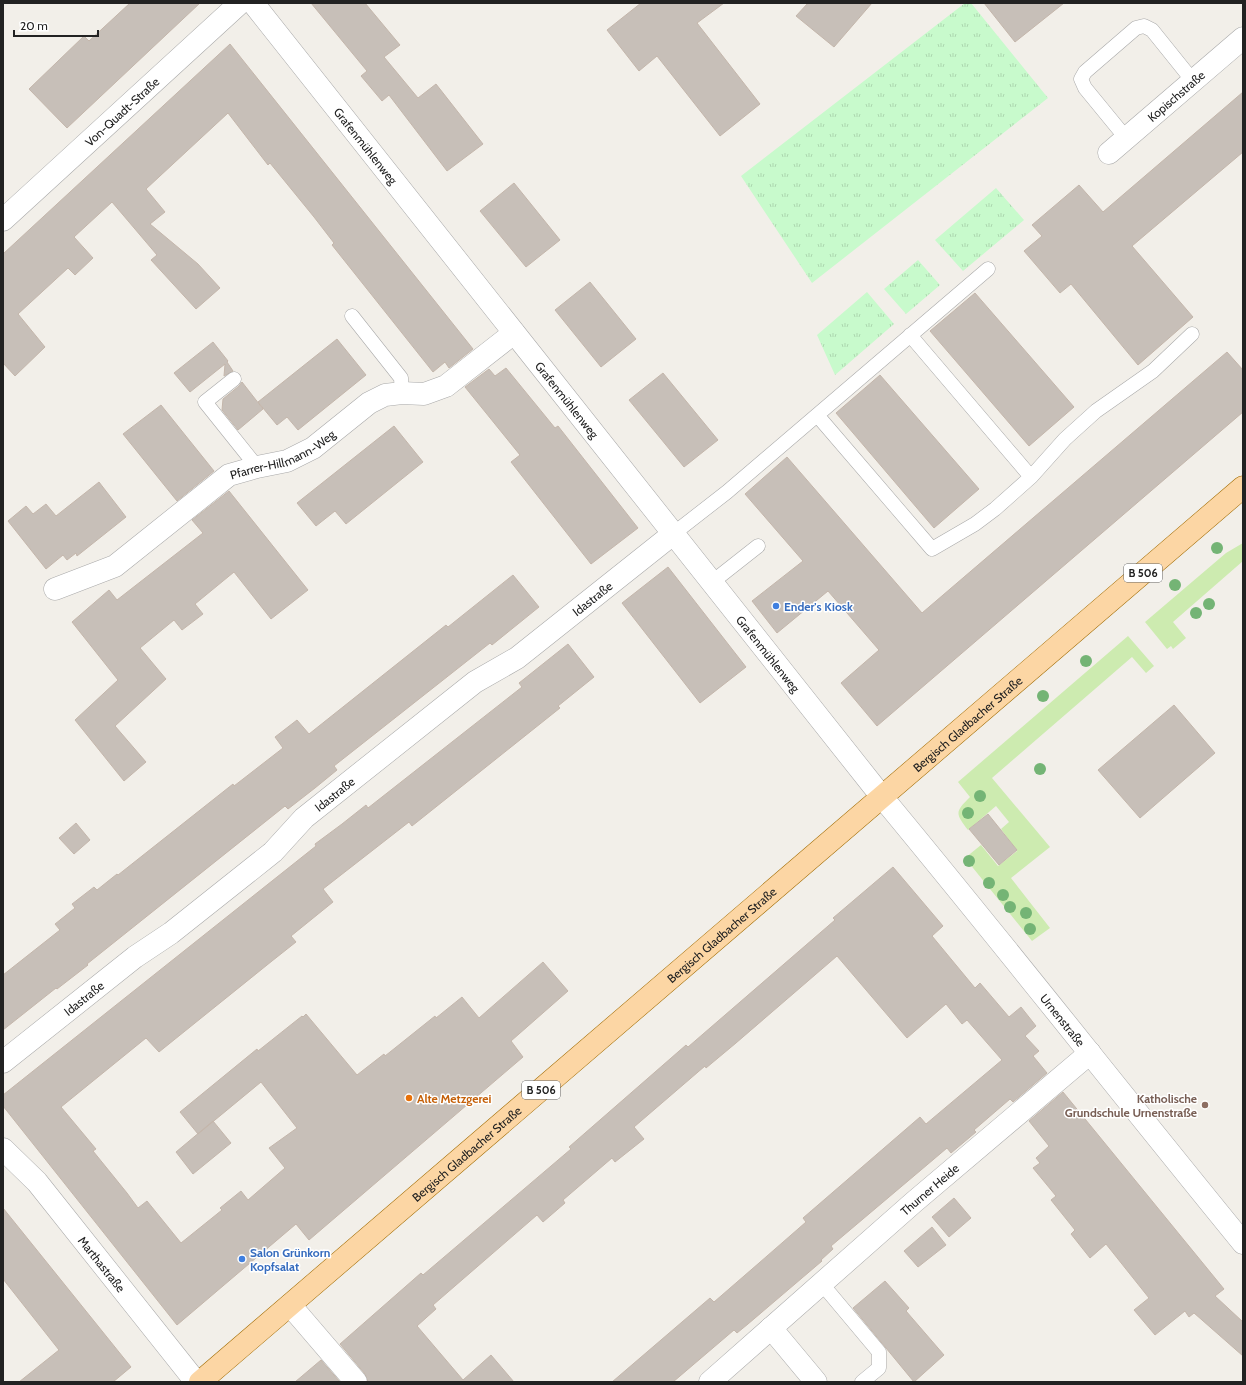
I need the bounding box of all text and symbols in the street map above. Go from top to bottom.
scale bar [14,12,98,38]
text: 20 m [20,18,48,33]
street label: Kopischstraße [1144,67,1207,124]
street label: Von-Quadt-Straße [82,74,162,149]
street label: Grafenmühlenweg [331,104,402,188]
street label: Grafenmühlenweg [532,358,603,442]
street label: Pfarrer-Hillmann-Weg [228,425,339,482]
road number: B 506 [1124,564,1162,582]
street label: Idastraße [569,578,615,619]
place label: Ender's Kiosk [784,599,853,614]
marker: Ender's Kiosk [771,601,781,611]
street label: Grafenmühlenweg [733,612,804,696]
street label: Bergisch Gladbacher Straße [910,673,1025,775]
street label: Idastraße [311,773,357,814]
street label: Bergisch Gladbacher Straße [664,884,779,986]
street label: Idastraße [61,977,107,1018]
street label: Urnenstraße [1037,990,1089,1049]
road number: B 506 [522,1081,560,1099]
place label: Alte Metzgerei [417,1091,491,1106]
place label: Katholische Grundschule Urnenstraße [1065,1091,1197,1120]
marker: Alte Metzgerei [404,1093,414,1103]
marker: Katholische Grundschule Urnenstraße [1200,1100,1210,1110]
street label: Bergisch Gladbacher Straße [409,1102,524,1204]
street label: Thurner Heide [897,1160,962,1218]
street label: Marthastraße [75,1233,129,1295]
place label: Salon Grünkorn Kopfsalat [250,1245,330,1274]
marker: Salon Grünkorn Kopfsalat [237,1254,247,1264]

